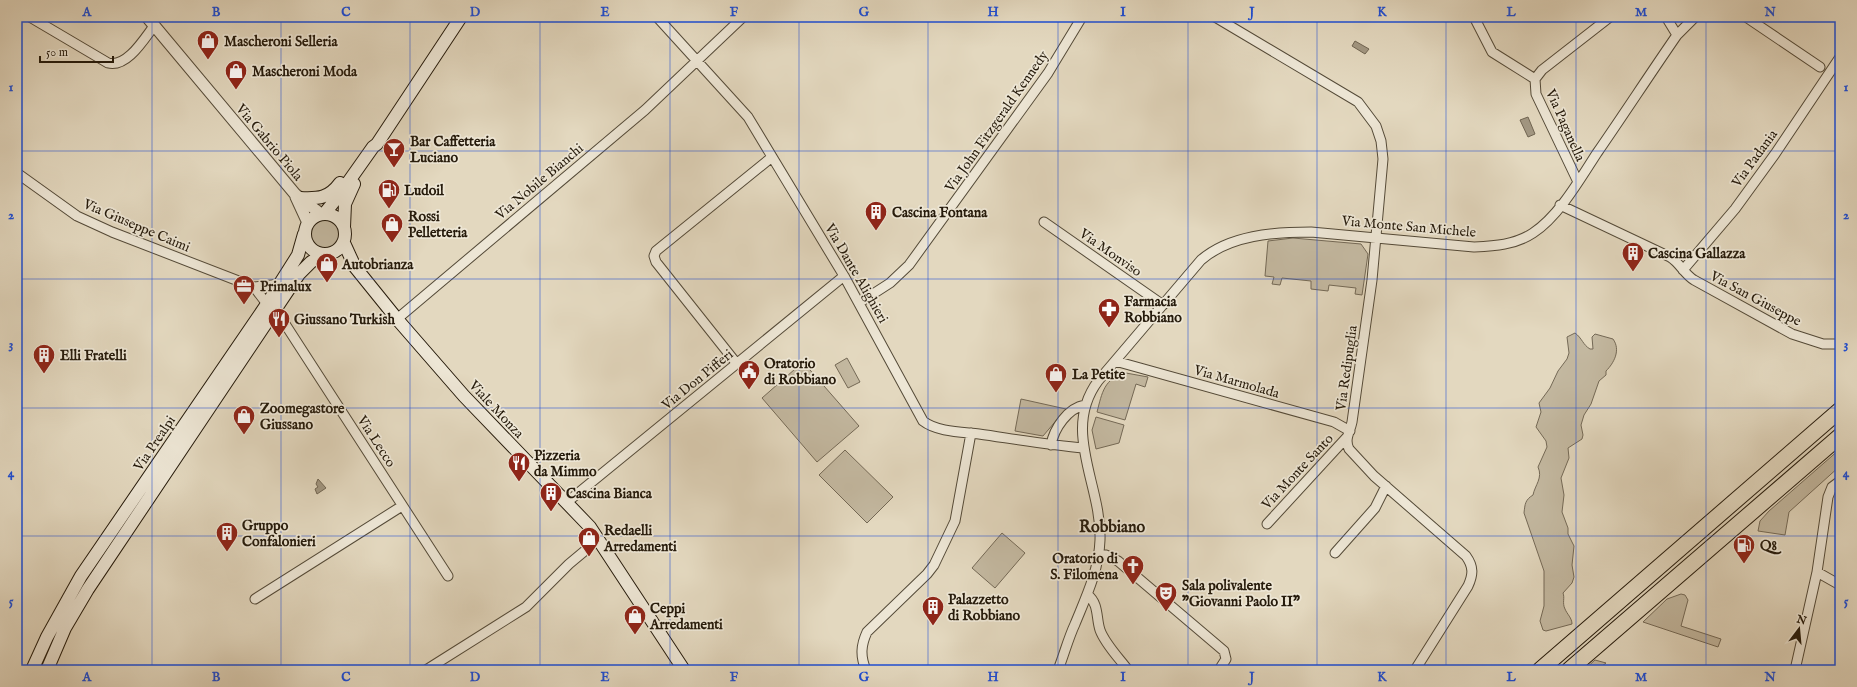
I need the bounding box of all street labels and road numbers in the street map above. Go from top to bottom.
street label: Via John Fitzgerald Kennedy [941,47,1053,197]
street label: Via Paganella [1541,86,1589,165]
street label: Via Gabrio Piola [231,100,307,186]
street label: Via Padania [1727,125,1782,192]
street label: Via Nobile Bianchi [491,140,588,224]
street label: Via Giuseppe Caimi [80,195,193,257]
street label: Via Monte San Michele [1340,212,1477,242]
street label: Via Dante Alighieri [820,220,892,327]
street label: Via Monviso [1075,224,1146,281]
street label: Via San Giuseppe [1706,267,1805,331]
street label: Via Redipuglia [1332,323,1362,413]
street label: Via Don Pifferi [657,345,737,415]
street label: Via Marmolada [1191,361,1282,403]
street label: Viale Monza [464,376,528,443]
street label: Via Lecco [352,411,400,471]
street label: Via Prealpi [129,412,180,475]
street label: Via Monte Santo [1257,430,1338,514]

